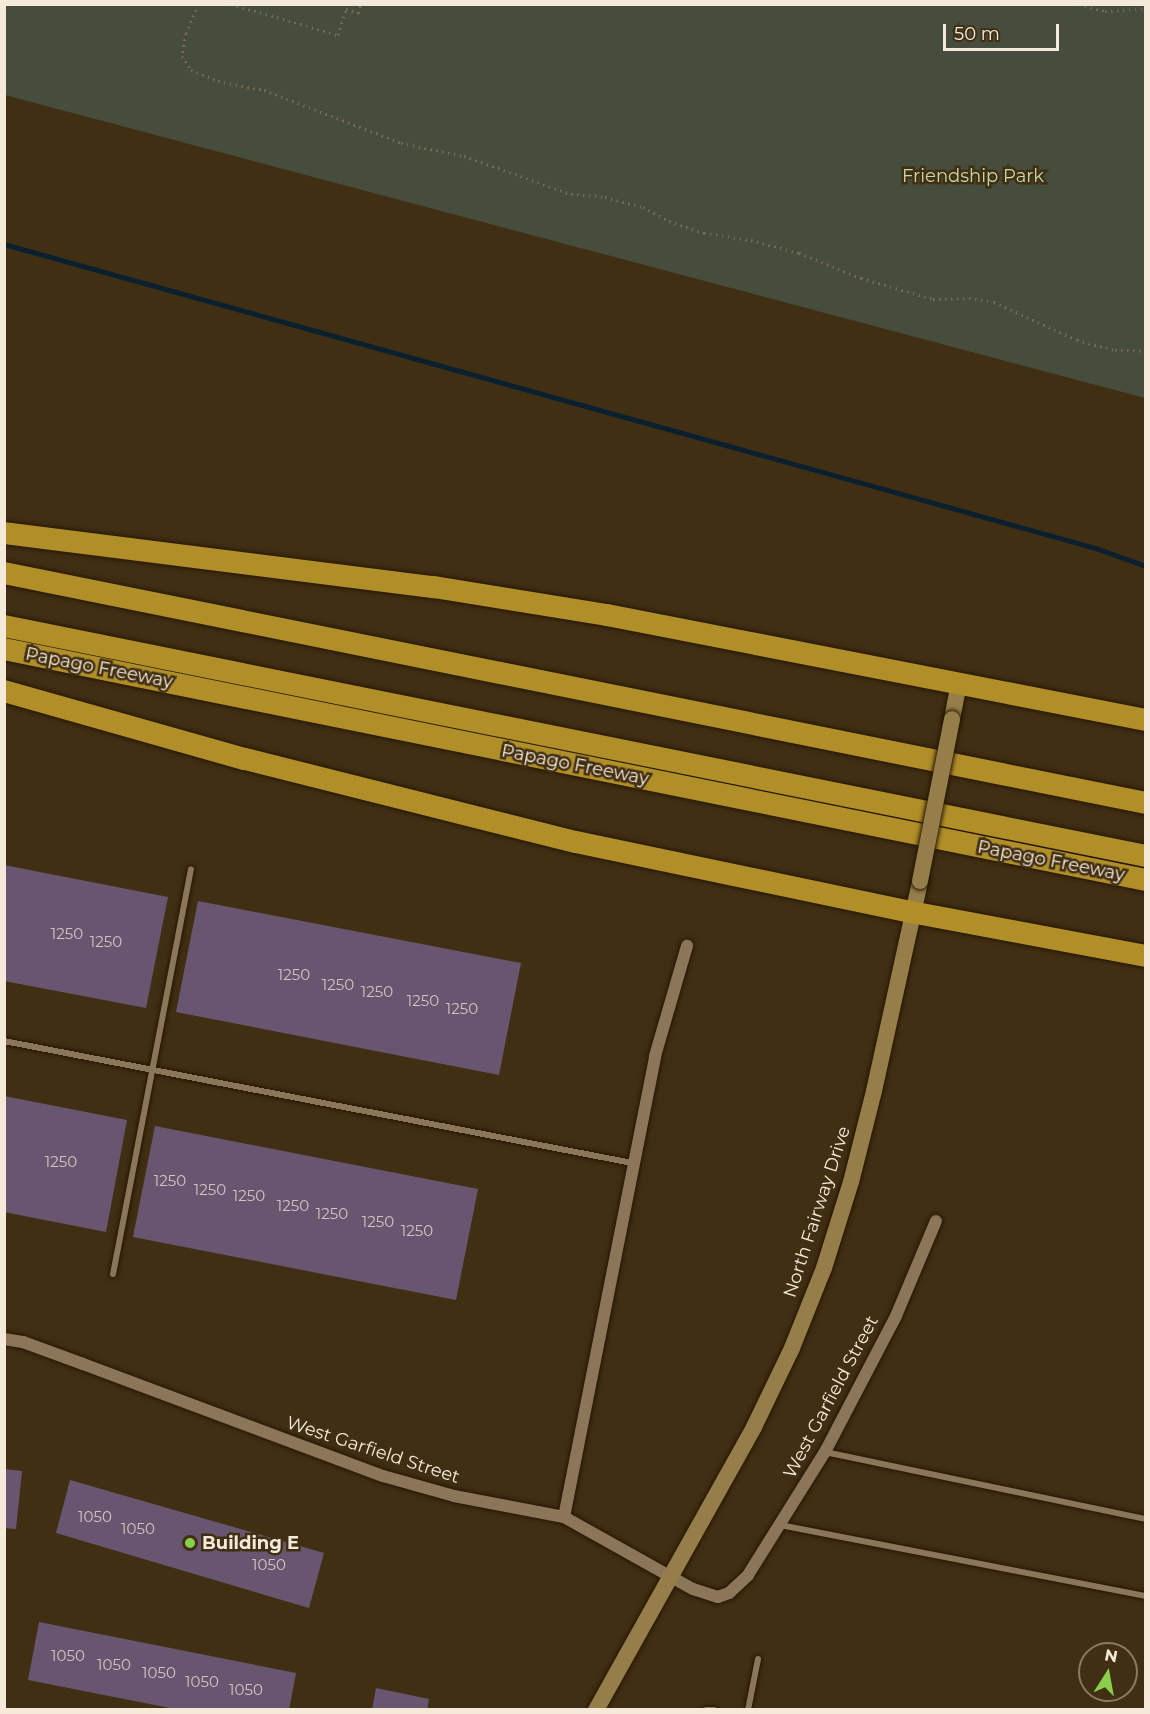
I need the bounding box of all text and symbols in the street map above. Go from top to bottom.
scale bar [946,12,1062,50]
text: 50 m [954,23,1000,45]
park label: Friendship Park [902,165,1044,187]
street label: Papago Freeway [23,643,175,693]
street label: Papago Freeway [499,740,651,790]
street label: Papago Freeway [975,836,1127,886]
house number: 1250 [51,925,83,943]
house number: 1250 [90,933,122,951]
house number: 1250 [278,966,310,984]
house number: 1250 [322,976,354,994]
house number: 1250 [361,983,393,1001]
house number: 1250 [407,992,439,1010]
house number: 1250 [446,1000,478,1018]
street label: North Fairway Drive [779,1124,855,1300]
house number: 1250 [45,1153,77,1171]
house number: 1250 [154,1172,186,1190]
house number: 1250 [194,1181,226,1199]
house number: 1250 [233,1187,265,1205]
house number: 1250 [277,1197,309,1215]
house number: 1250 [316,1205,348,1223]
house number: 1250 [362,1213,394,1231]
house number: 1250 [401,1222,433,1240]
street label: West Garfield Street [779,1312,883,1482]
street label: West Garfield Street [284,1412,462,1488]
house number: 1050 [78,1508,112,1526]
house number: 1050 [121,1520,155,1538]
place label: Building E [202,1532,299,1554]
marker: Building E [183,1536,197,1550]
house number: 1050 [252,1556,286,1574]
north arrow [1078,1642,1138,1702]
text: N [1103,1645,1119,1666]
house number: 1050 [51,1647,85,1665]
house number: 1050 [97,1656,131,1674]
house number: 1050 [142,1664,176,1682]
house number: 1050 [185,1673,219,1691]
house number: 1050 [229,1681,263,1699]

